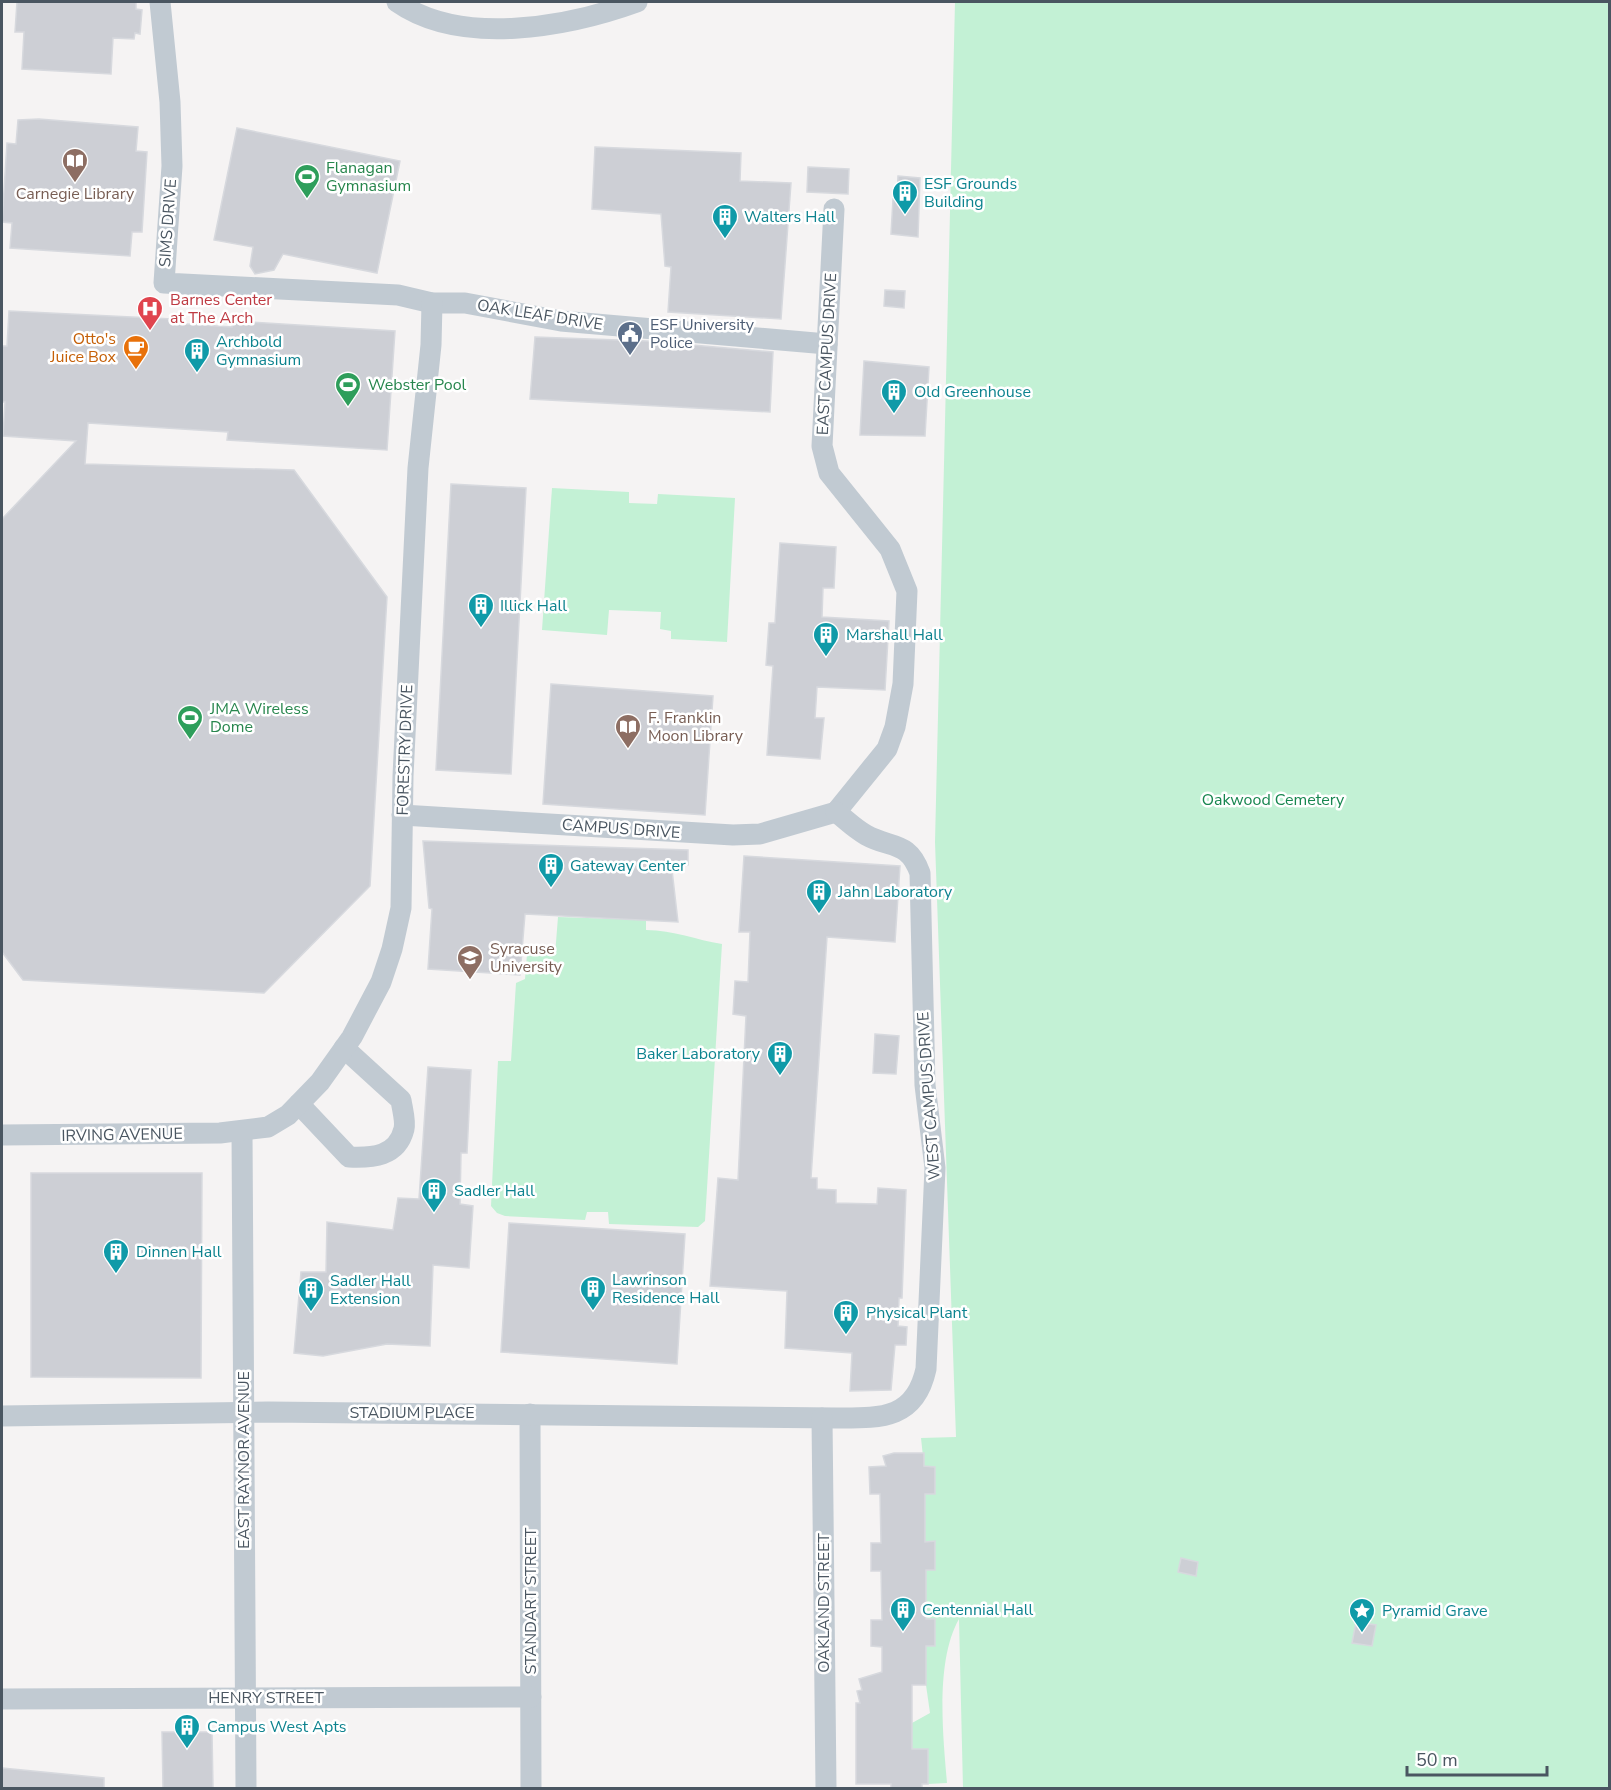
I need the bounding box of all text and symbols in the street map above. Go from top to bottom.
library icon: Carnegie Library [60,146,90,184]
place label: Flanagan Gymnasium [326,157,411,197]
sports icon: Flanagan Gymnasium [292,162,322,200]
place label: ESF Grounds Building [924,173,1017,213]
street label: SIMS DRIVE [154,178,182,268]
building icon: ESF Grounds Building [890,178,920,216]
place label: Carnegie Library [16,183,135,205]
building icon: Walters Hall [710,202,740,240]
place label: Walters Hall [744,206,836,228]
street label: EAST CAMPUS DRIVE [812,272,842,436]
place label: Barnes Center at The Arch [170,289,272,329]
hospital icon: Barnes Center at The Arch [135,294,165,332]
street label: OAK LEAF DRIVE [475,294,605,336]
place label: ESF University Police [650,314,755,354]
public building icon: ESF University Police [615,319,645,357]
place label: Otto's Juice Box [49,328,117,368]
place label: Archbold Gymnasium [216,331,301,371]
cafe icon: Otto's Juice Box [121,333,151,371]
building icon: Archbold Gymnasium [182,336,212,374]
sports icon: Webster Pool [333,370,363,408]
place label: Webster Pool [368,374,467,396]
building icon: Old Greenhouse [879,377,909,415]
place label: Old Greenhouse [914,381,1031,403]
building icon: Illick Hall [466,591,496,629]
place label: Illick Hall [500,595,567,617]
building icon: Marshall Hall [811,620,841,658]
place label: Marshall Hall [846,624,943,646]
street label: FORESTRY DRIVE [392,684,418,816]
place label: JMA Wireless Dome [209,698,309,738]
sports icon: JMA Wireless Dome [175,703,205,741]
place label: F. Franklin Moon Library [648,707,744,747]
library icon: F. Franklin Moon Library [613,712,643,750]
park label: Oakwood Cemetery [1202,789,1345,811]
street label: CAMPUS DRIVE [561,814,681,844]
building icon: Gateway Center [536,851,566,889]
place label: Gateway Center [570,855,686,877]
building icon: Jahn Laboratory [804,877,834,915]
place label: Jahn Laboratory [837,881,953,903]
place label: Syracuse University [490,938,563,978]
school or university icon: Syracuse University [455,943,485,981]
street label: WEST CAMPUS DRIVE [912,1011,946,1181]
building icon: Baker Laboratory [765,1039,795,1077]
place label: Baker Laboratory [636,1043,761,1065]
street label: IRVING AVENUE [61,1123,183,1147]
building icon: Sadler Hall [419,1176,449,1214]
place label: Sadler Hall [454,1180,535,1202]
building icon: Dinnen Hall [101,1237,131,1275]
place label: Dinnen Hall [136,1241,222,1263]
place label: Lawrinson Residence Hall [612,1269,720,1309]
place label: Sadler Hall Extension [330,1270,411,1310]
building icon: Lawrinson Residence Hall [578,1274,608,1312]
building icon: Sadler Hall Extension [296,1275,326,1313]
building icon: Physical Plant [831,1298,861,1336]
place label: Physical Plant [866,1302,968,1324]
street label: EAST RAYNOR AVENUE [233,1371,255,1549]
street label: STADIUM PLACE [349,1402,475,1424]
street label: STANDART STREET [520,1527,542,1675]
street label: OAKLAND STREET [813,1533,835,1673]
building icon: Centennial Hall [888,1595,918,1633]
place icon: Pyramid Grave [1347,1596,1377,1634]
place label: Centennial Hall [922,1599,1033,1621]
place label: Pyramid Grave [1382,1600,1488,1622]
street label: HENRY STREET [208,1687,324,1709]
building icon: Campus West Apts [172,1712,202,1750]
place label: Campus West Apts [207,1716,347,1738]
scale bar [1407,1739,1546,1777]
text: 50 m [1416,1748,1458,1772]

